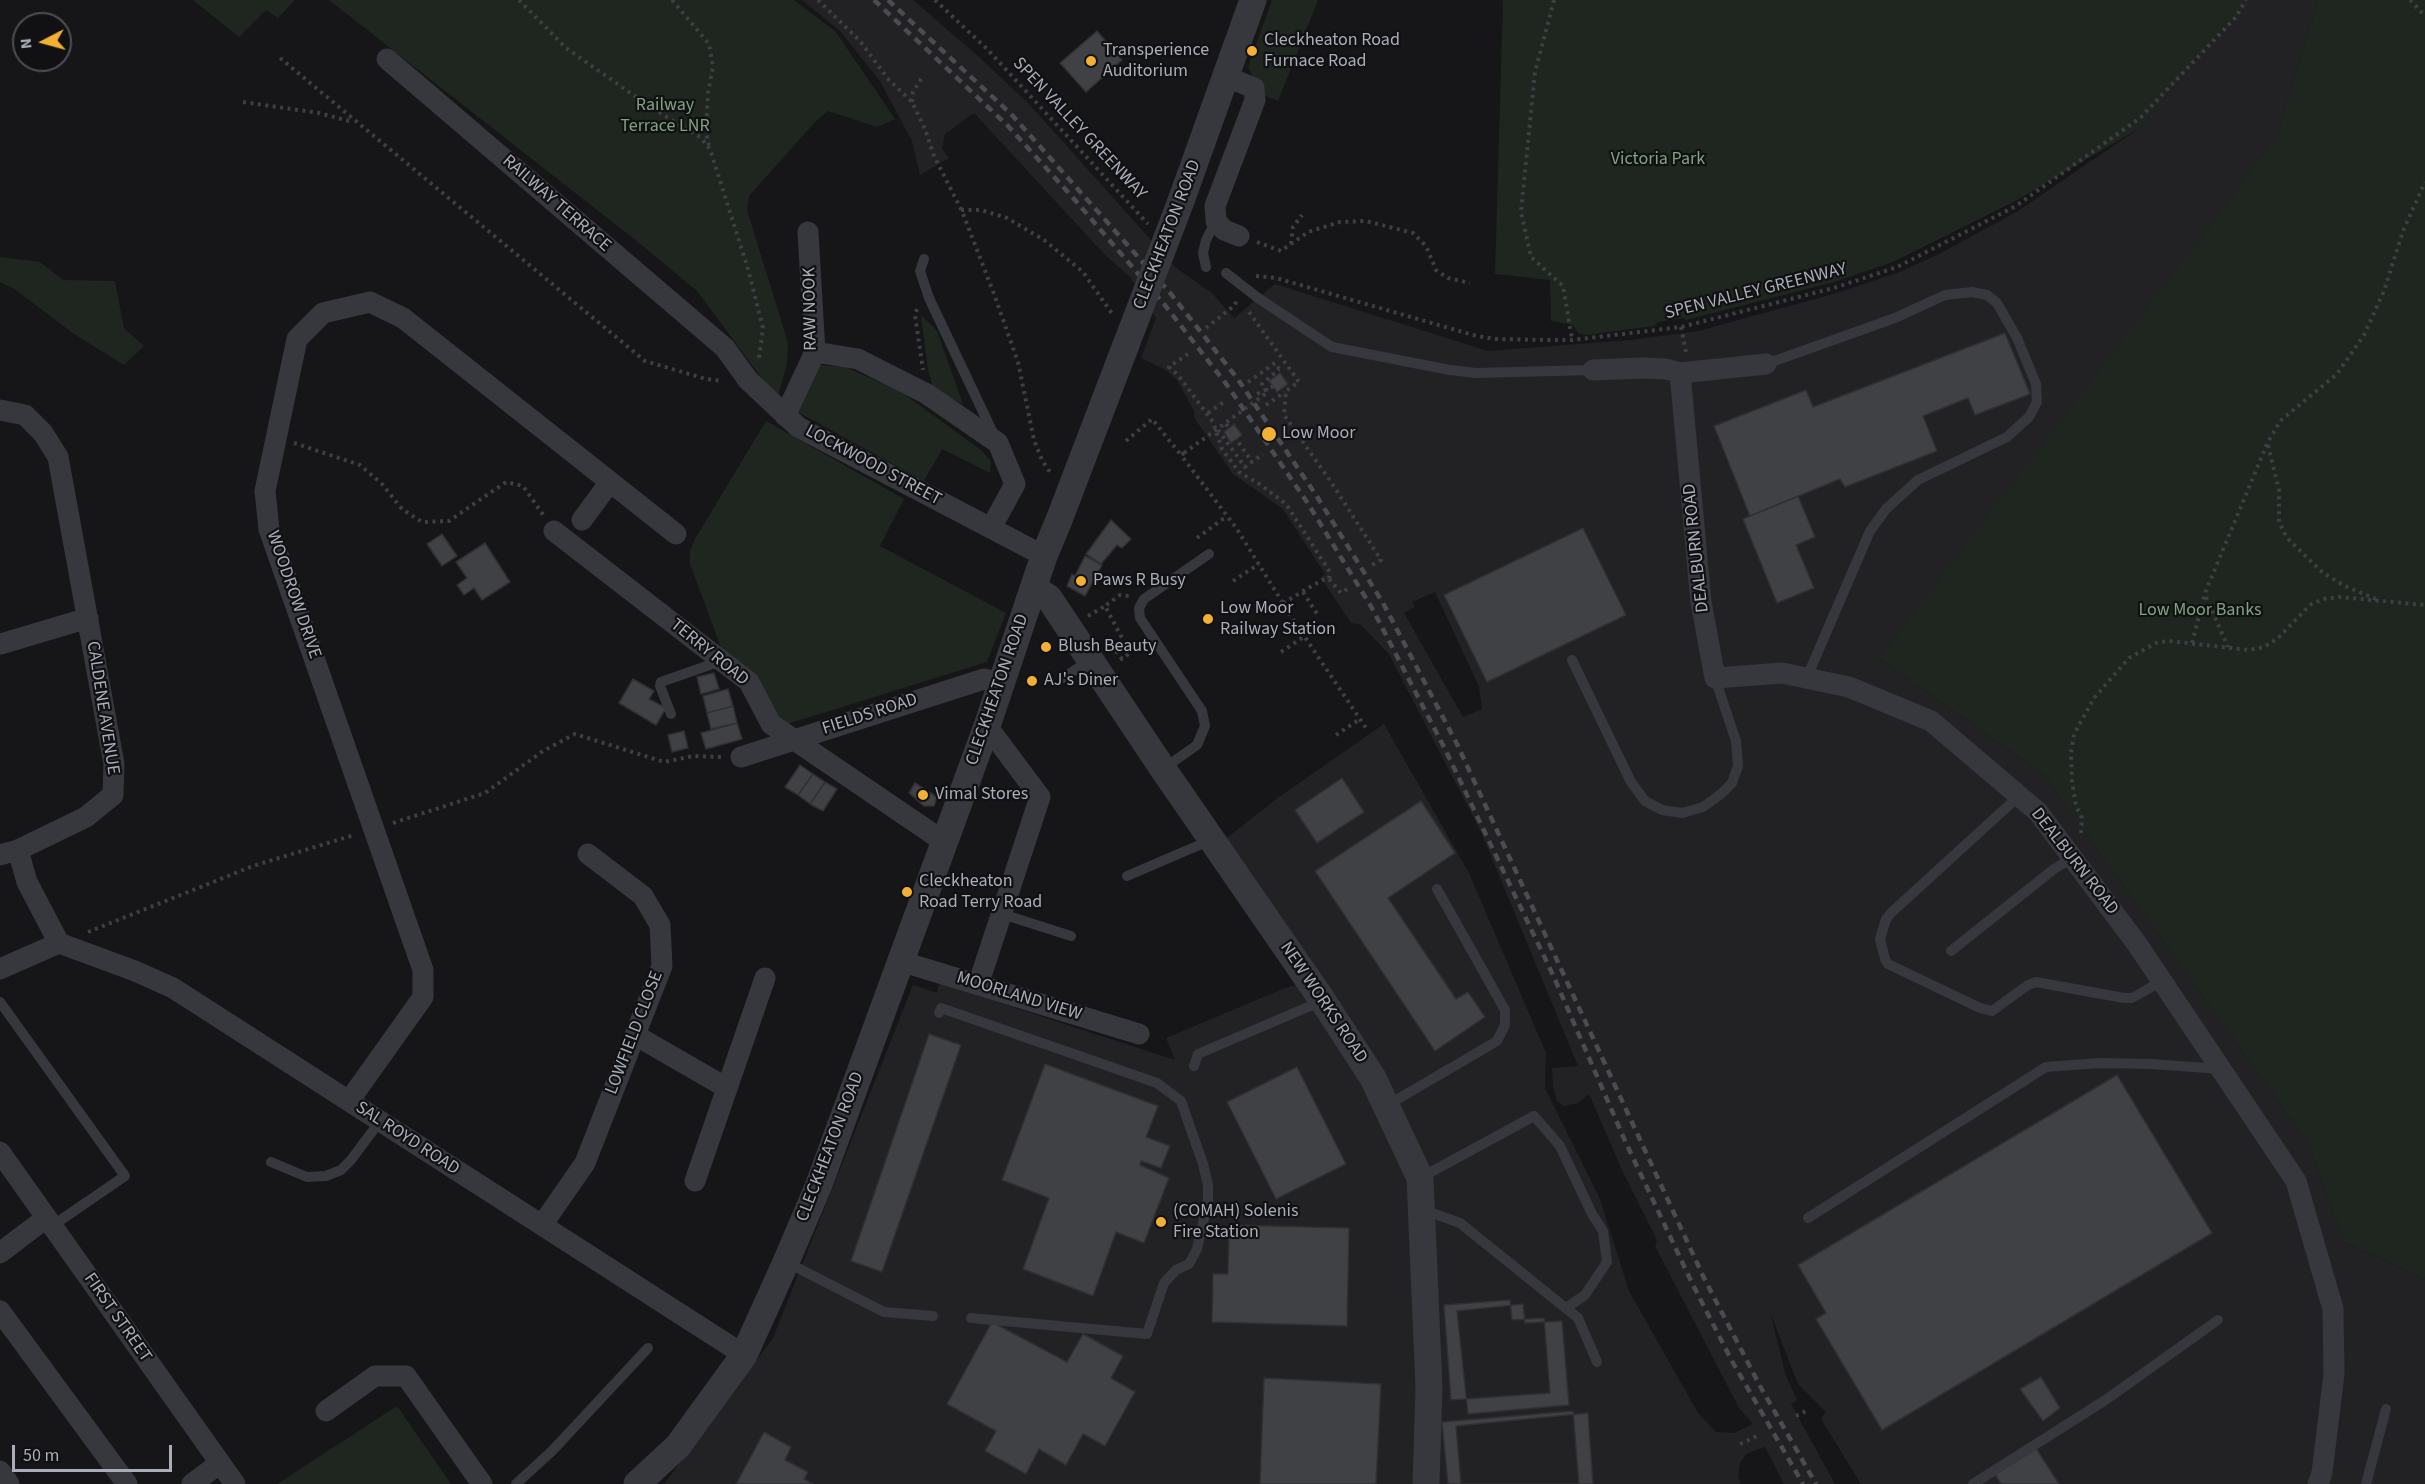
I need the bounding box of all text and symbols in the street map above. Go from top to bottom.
north arrow [12,12,72,72]
place label: Cleckheaton Road Furnace Road [1264,30,1400,72]
text: N [15,37,38,50]
place label: Transperience Auditorium [1103,40,1209,82]
marker: Cleckheaton Road Furnace Road [1245,44,1259,58]
street label: SPEN VALLEY GREENWAY [1007,53,1151,205]
marker: Transperience Auditorium [1084,54,1098,68]
park label: Railway Terrace LNR [620,95,710,138]
park label: Victoria Park [1611,149,1705,171]
street label: RAILWAY TERRACE [497,151,615,257]
street label: CLECKHEATON ROAD [1130,157,1206,313]
street label: SPEN VALLEY GREENWAY [1663,259,1849,325]
street label: RAW NOOK [799,267,823,351]
street label: LOCKWOOD STREET [801,421,945,511]
place label: Low Moor [1282,423,1356,445]
marker: Low Moor [1260,425,1278,443]
street label: DEALBURN ROAD [1679,482,1715,614]
street label: WOODROW DRIVE [261,528,325,662]
place label: Paws R Busy [1093,570,1186,592]
marker: Paws R Busy [1074,574,1088,588]
place label: Low Moor Railway Station [1220,598,1336,640]
park label: Low Moor Banks [2138,600,2262,622]
street label: CLECKHEATON ROAD [962,612,1034,768]
marker: Low Moor Railway Station [1201,612,1215,626]
street label: TERRY ROAD [665,615,753,691]
place label: Blush Beauty [1058,636,1157,658]
street label: CALDENE AVENUE [81,640,123,776]
marker: Blush Beauty [1039,640,1053,654]
place label: AJ's Diner [1044,670,1118,692]
marker: AJ's Diner [1025,674,1039,688]
street label: FIELDS ROAD [820,689,920,741]
place label: Vimal Stores [935,784,1028,806]
marker: Vimal Stores [916,788,930,802]
street label: DEALBURN ROAD [2026,804,2122,920]
place label: Cleckheaton Road Terry Road [919,871,1042,914]
marker: Cleckheaton Road Terry Road [900,885,914,899]
street label: NEW WORKS ROAD [1274,938,1372,1068]
street label: LOWFIELD CLOSE [602,968,668,1098]
street label: MOORLAND VIEW [954,968,1084,1026]
street label: CLECKHEATON ROAD [793,1069,869,1225]
street label: SAL ROYD ROAD [351,1097,463,1181]
place label: (COMAH) Solenis Fire Station [1173,1201,1299,1244]
marker: (COMAH) Solenis Fire Station [1154,1215,1168,1229]
street label: FIRST STREET [78,1269,156,1367]
scale bar [15,1433,176,1471]
text: 50 m [23,1443,59,1468]

